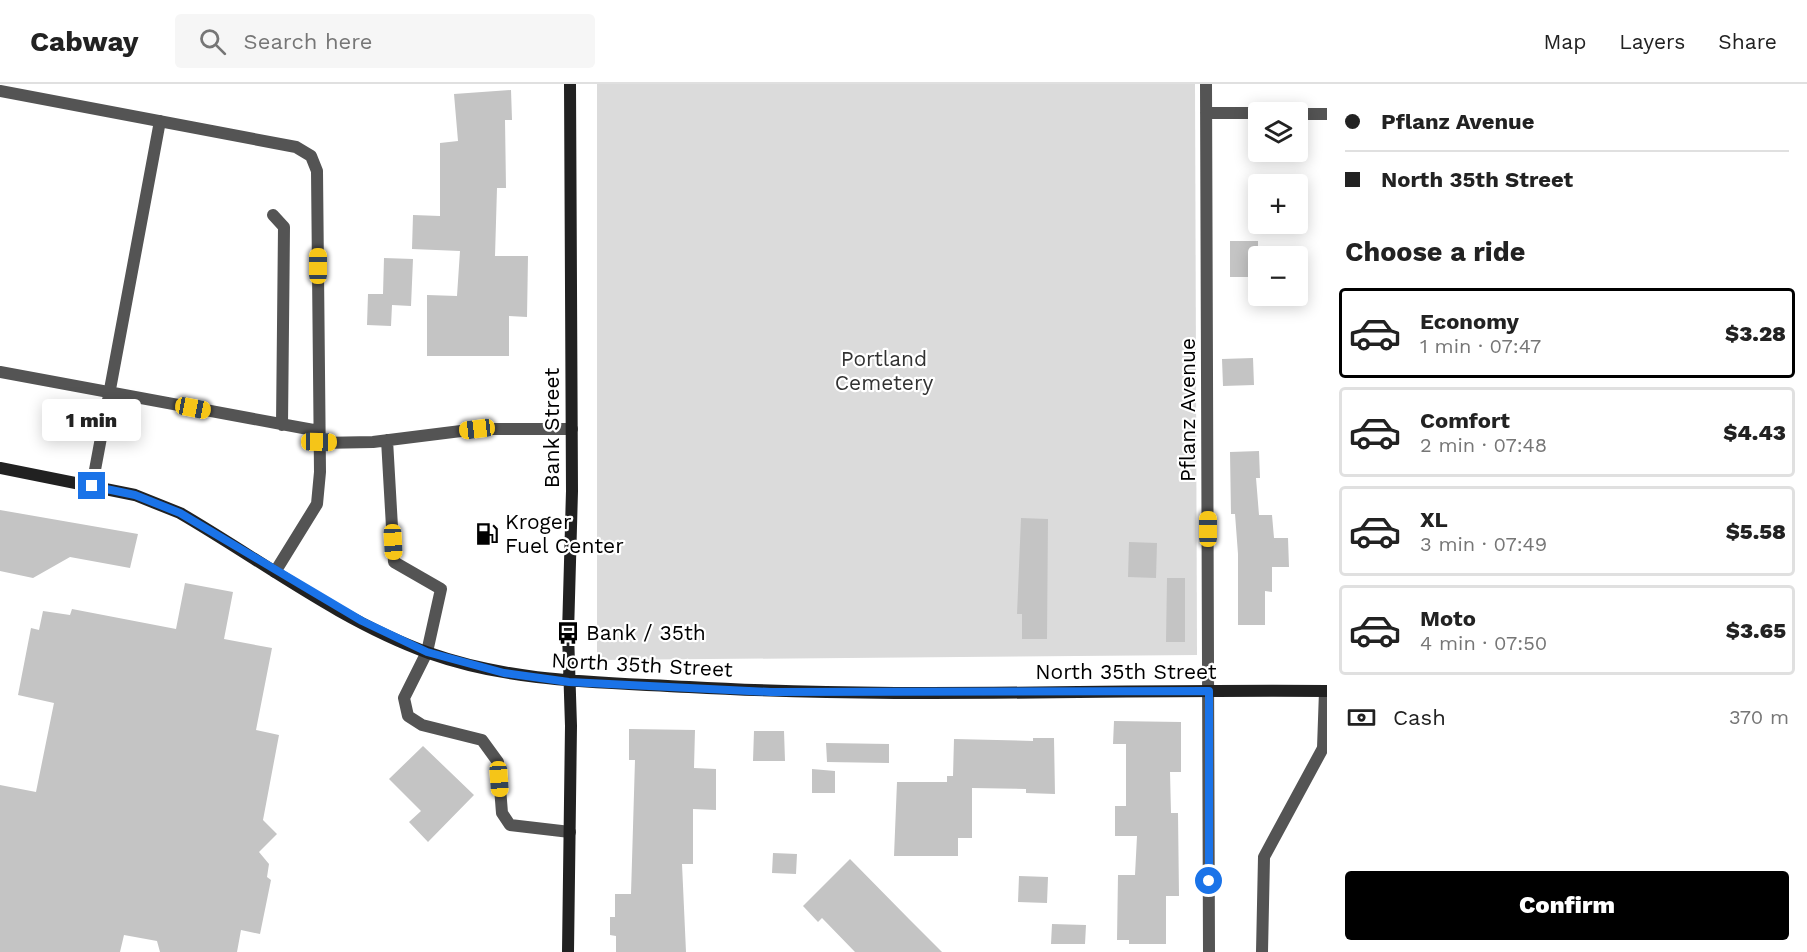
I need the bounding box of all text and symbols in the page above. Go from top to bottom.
search box [175,14,595,68]
text: Cabway [30,25,139,58]
icon: search [196,25,229,58]
text: Search here [244,29,373,54]
text: Map [1543,29,1586,54]
text: Layers [1619,29,1685,54]
text: Share [1718,29,1777,54]
map controls [1248,102,1308,306]
button: layers [1248,102,1308,162]
text: Pflanz Avenue [1381,109,1534,134]
text: North 35th Street [1381,167,1573,192]
button: + [1248,174,1308,234]
text: Choose a ride [1345,236,1525,268]
button: − [1248,246,1308,306]
car [309,248,327,284]
icon: car [1348,306,1402,360]
text: Economy [1420,309,1519,334]
text: $3.28 [1725,321,1786,346]
text: 1 min · 07:47 [1420,334,1541,358]
street label: Pflanz Avenue [1175,338,1200,482]
park label: Portland Cemetery [835,346,933,395]
street label: Bank Street [539,368,564,488]
car [174,396,212,420]
callout: 1 min [42,399,142,441]
icon: car [1348,405,1402,459]
text: 1 min [66,408,117,432]
text: Comfort [1420,408,1510,433]
car [458,418,496,440]
text: $4.43 [1723,420,1786,445]
car [301,433,337,451]
text: 2 min · 07:48 [1420,433,1547,457]
route end [78,472,105,499]
icon: car [1348,504,1402,558]
text: XL [1420,507,1448,532]
place label: Kroger Fuel Center [505,509,624,558]
car [1199,511,1217,547]
text: $5.58 [1726,519,1786,544]
fuel station icon: Kroger Fuel Center [474,521,500,547]
car [383,524,403,560]
text: 3 min · 07:49 [1420,532,1547,556]
icon: car [1348,603,1402,657]
text: Moto [1420,606,1476,631]
text: $3.65 [1726,618,1786,643]
bus stop icon: Bank / 35th [555,620,581,646]
place label: Bank / 35th [586,620,706,645]
text: 4 min · 07:50 [1420,631,1547,655]
street label: North 35th Street [551,647,733,682]
street label: North 35th Street [1035,659,1217,684]
icon: cash [1345,701,1378,734]
text: Cash [1393,705,1446,730]
text: 370 m [1729,705,1789,729]
car [489,760,509,798]
route start [1195,867,1222,894]
button: Confirm [1345,871,1789,940]

